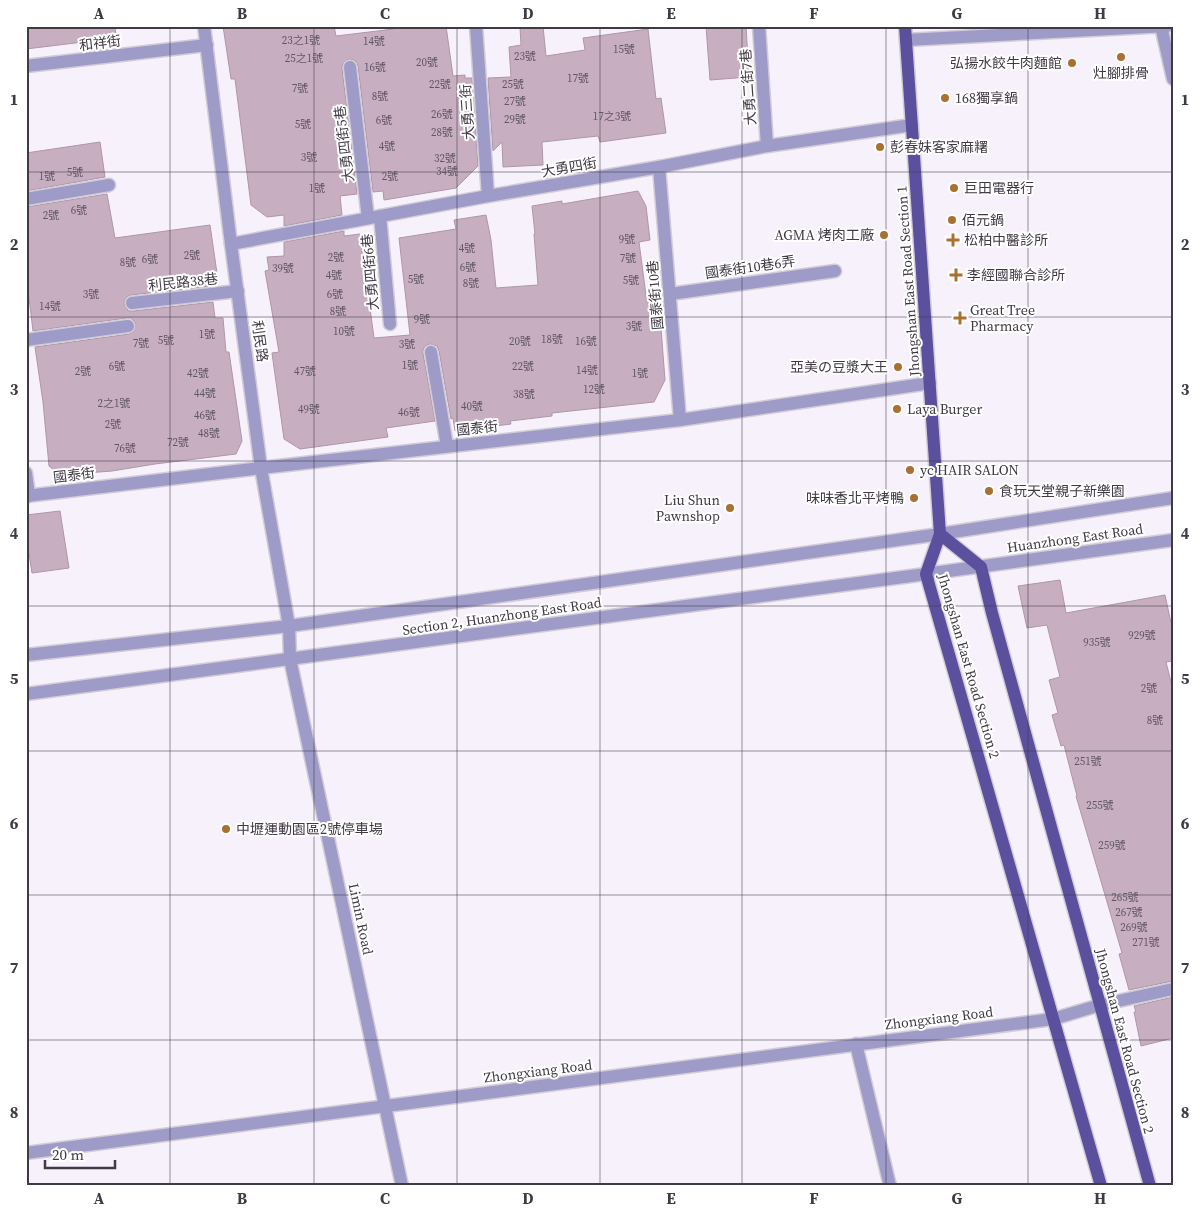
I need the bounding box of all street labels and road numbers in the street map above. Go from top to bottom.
street label: 和祥街 [78,31,122,55]
street label: 大勇二街7巷 [735,48,761,126]
street label: 大勇三街 [455,83,479,141]
street label: 大勇四街5巷 [329,105,359,183]
street label: 大勇四街 [540,152,598,182]
street label: Jhongshan East Road Section 1 [891,185,925,378]
street label: 大勇四街6巷 [357,233,383,311]
street label: 國泰街10巷6弄 [704,251,796,283]
street label: 國泰街10巷 [642,259,668,331]
street label: 利民路38巷 [147,268,219,296]
street label: 利民路 [247,319,273,363]
street label: 國泰街 [455,416,499,440]
street label: 國泰街 [52,463,96,487]
street label: Huanzhong East Road [1006,519,1144,557]
street label: Jhongshan East Road Section 2 [933,570,1005,761]
street label: Section 2, Huanzhong East Road [401,592,603,640]
street label: Limin Road [344,881,378,957]
street label: Jhongshan East Road Section 2 [1090,945,1159,1136]
street label: Zhongxiang Road [884,1001,994,1035]
street label: Zhongxiang Road [483,1054,593,1088]

